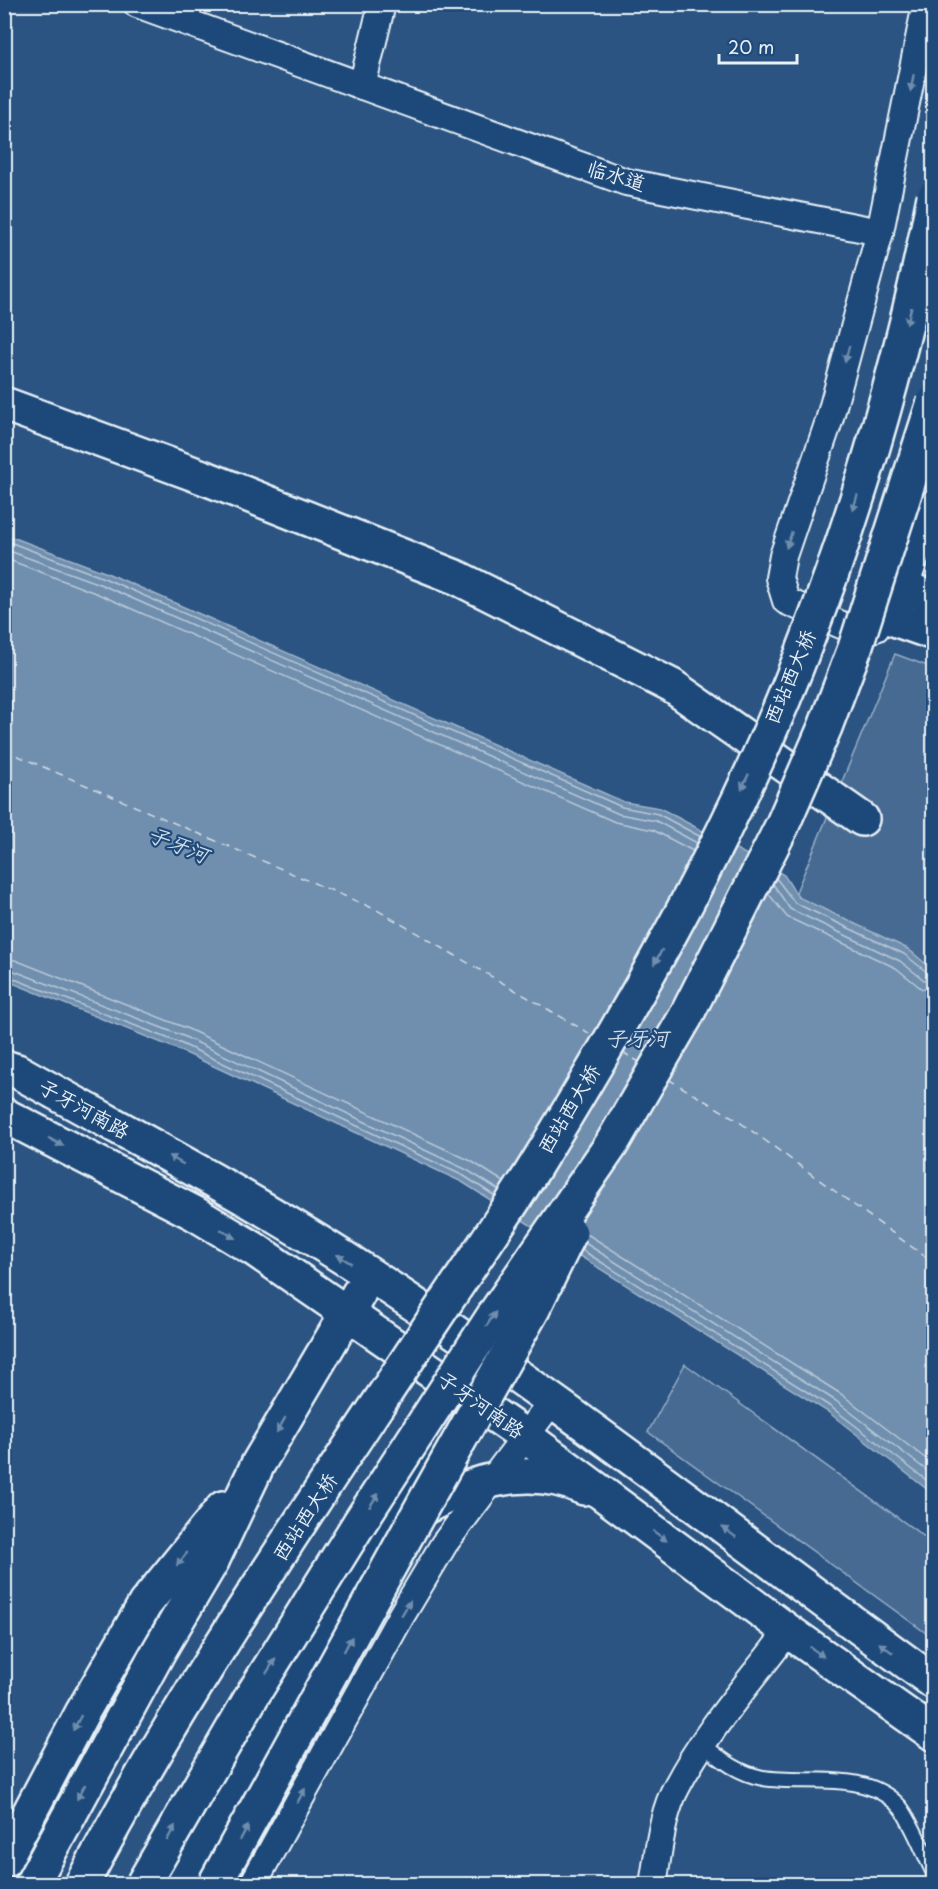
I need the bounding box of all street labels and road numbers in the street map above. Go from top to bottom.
street label: 临水道 [583,152,649,198]
street label: 西站西大桥 [756,625,822,728]
street label: 西站西大桥 [530,1058,607,1159]
street label: 子牙河南路 [33,1071,136,1146]
street label: 子牙河南路 [432,1363,532,1446]
street label: 西站西大桥 [264,1466,344,1567]

